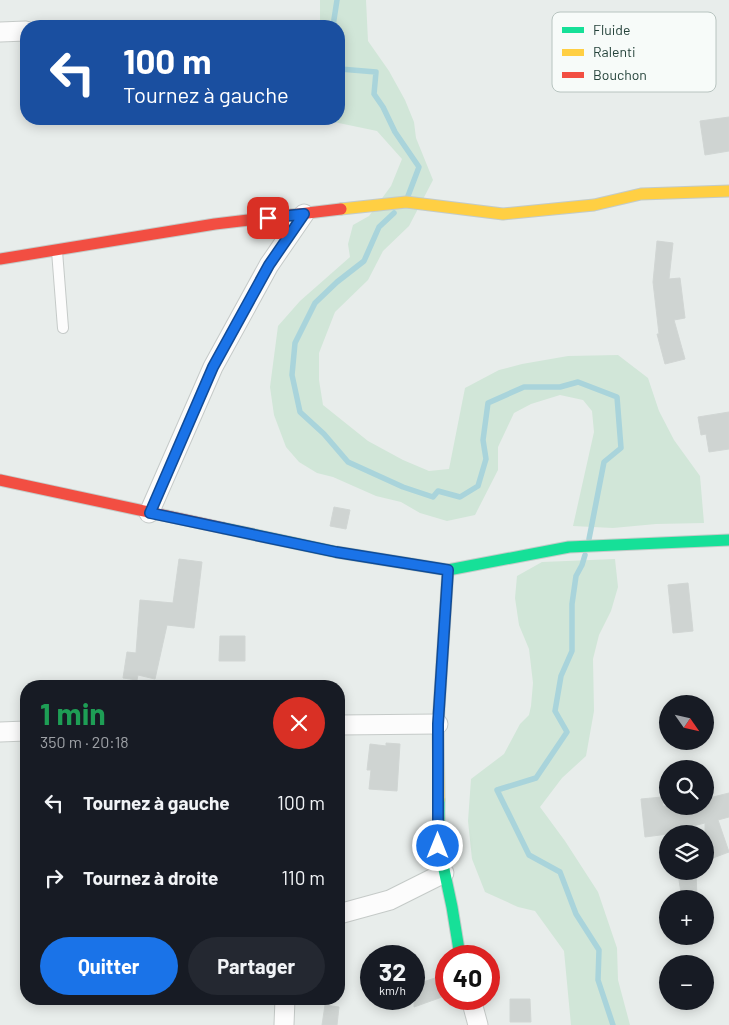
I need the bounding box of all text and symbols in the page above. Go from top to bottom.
legend [552,12,716,92]
text: Fluide [593,21,630,38]
text: 100 m [123,39,212,81]
icon: left [40,40,105,105]
text: Ralenti [593,43,636,60]
text: Bouchon [593,66,647,83]
text: Tournez à gauche [123,81,289,107]
pin [247,197,289,239]
icon: arrive [254,204,282,232]
text: 1 min [40,695,106,731]
north arrow [659,695,714,750]
map controls [659,695,714,1010]
button: close [273,697,325,749]
text: 350 m · 20:18 [40,732,129,751]
button: search [659,760,714,815]
icon: left [40,789,68,817]
text: Tournez à gauche [83,791,230,814]
text: 100 m [277,791,325,814]
position arrow [411,819,463,871]
button: layers [659,825,714,880]
icon: right [40,864,68,892]
text: Tournez à droite [83,866,219,889]
text: 110 m [281,866,325,889]
button: + [659,890,714,945]
button: Quitter [40,937,178,995]
button: Partager [188,937,325,995]
speed limit sign: 40 [435,945,500,1010]
button: − [659,955,714,1010]
text: 32 [379,956,406,986]
text: km/h [379,983,406,997]

